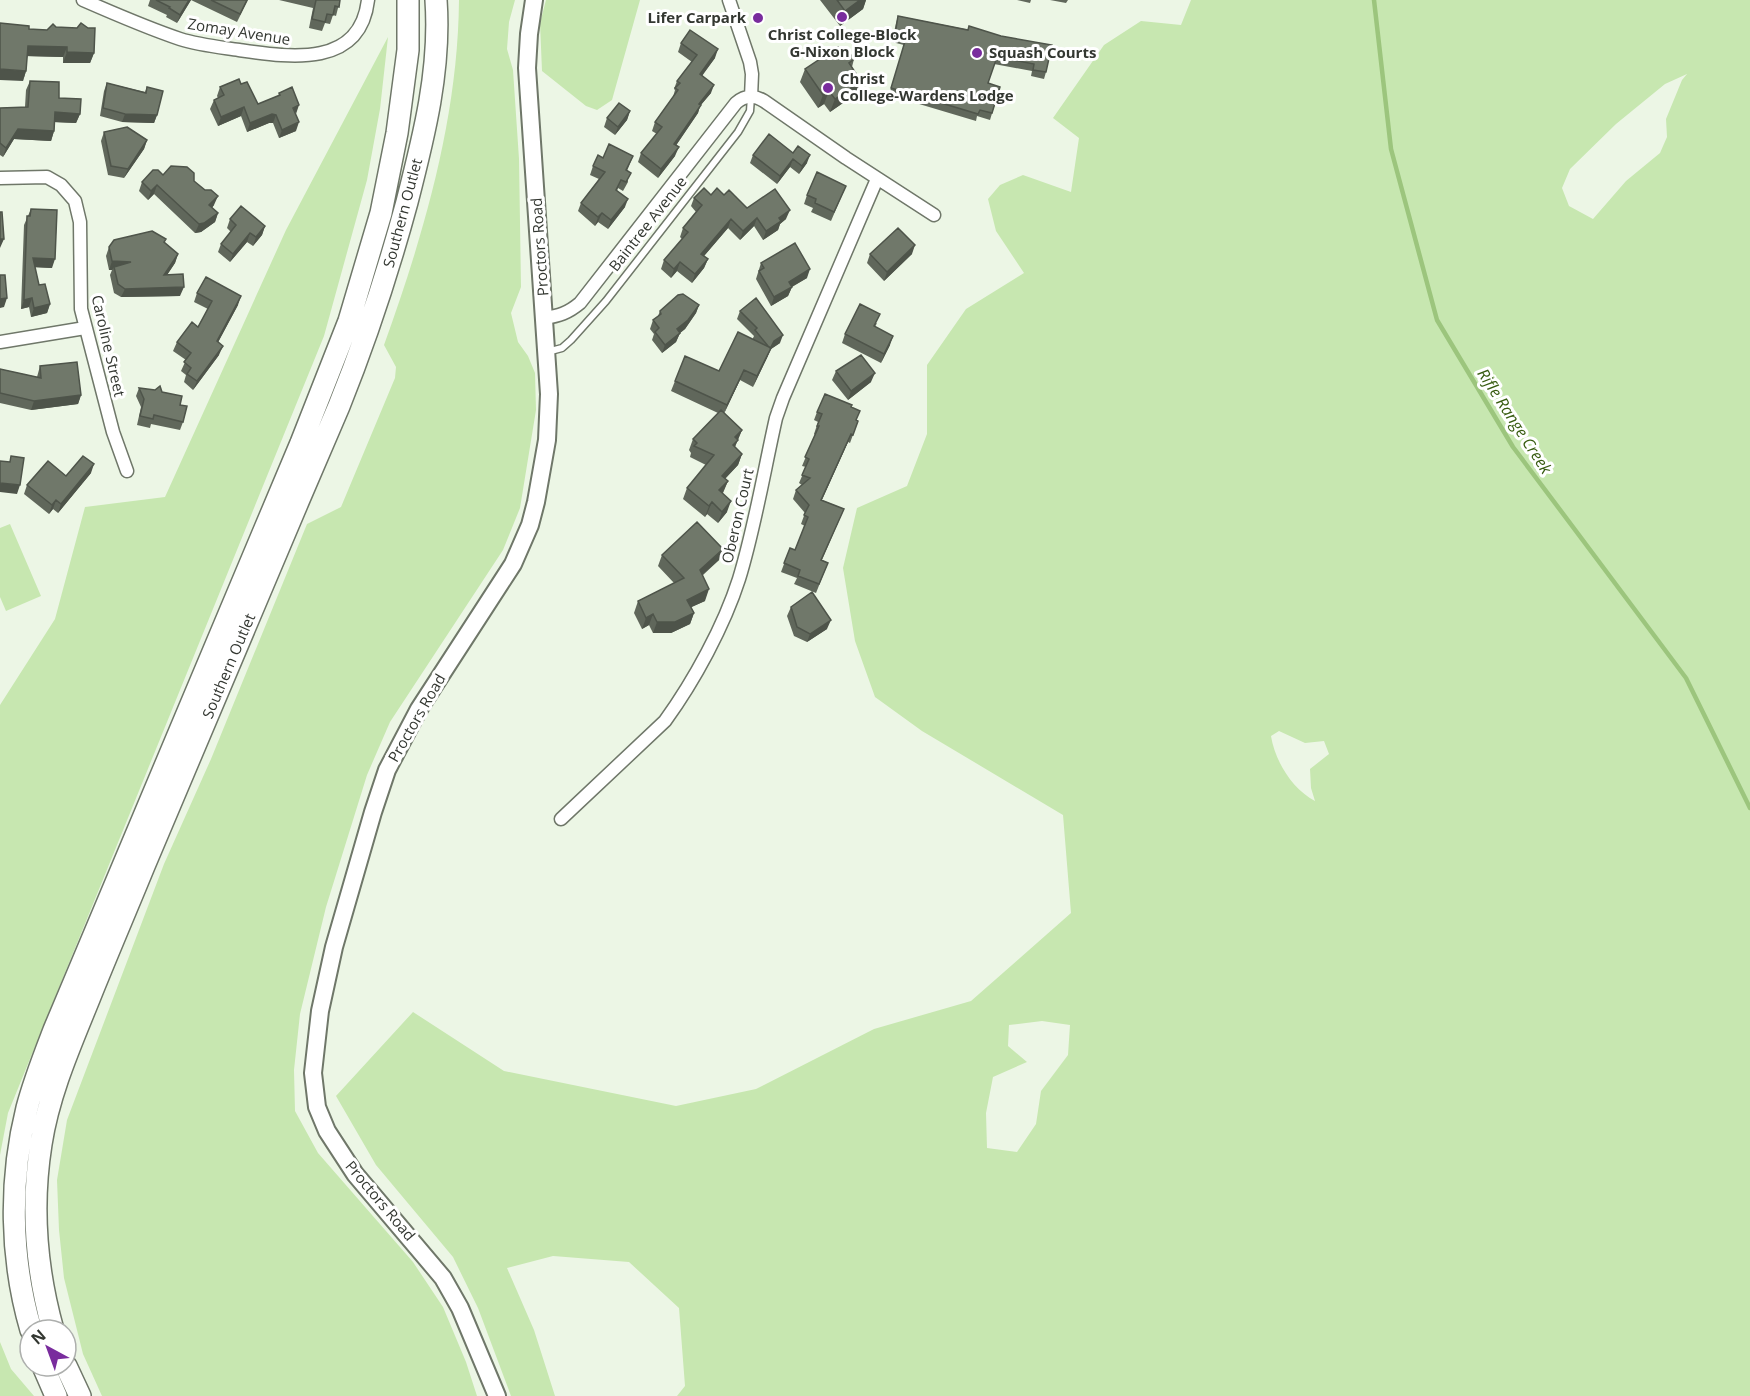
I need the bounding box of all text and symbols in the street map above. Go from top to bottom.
place label: Lifer Carpark [647,7,747,27]
marker: Christ College-Block G-Nixon Block [835,10,849,24]
marker: Lifer Carpark [751,11,765,25]
street label: Zomay Avenue [186,13,292,49]
place label: Christ College-Block G-Nixon Block [768,24,917,61]
place label: Squash Courts [989,42,1096,62]
marker: Squash Courts [970,46,984,60]
place label: Christ College-Wardens Lodge [840,68,1014,105]
marker: Christ College-Wardens Lodge [821,81,835,95]
street label: Southern Outlet [378,156,426,270]
street label: Baintree Avenue [604,172,691,275]
street label: Proctors Road [526,197,552,297]
street label: Caroline Street [88,293,130,399]
water label: Rifle Range Creek [1473,364,1558,479]
street label: Oberon Court [716,466,758,565]
street label: Southern Outlet [197,610,259,721]
street label: Proctors Road [383,670,449,765]
street label: Proctors Road [341,1156,420,1245]
north arrow [18,1318,78,1378]
text: N [26,1324,50,1349]

